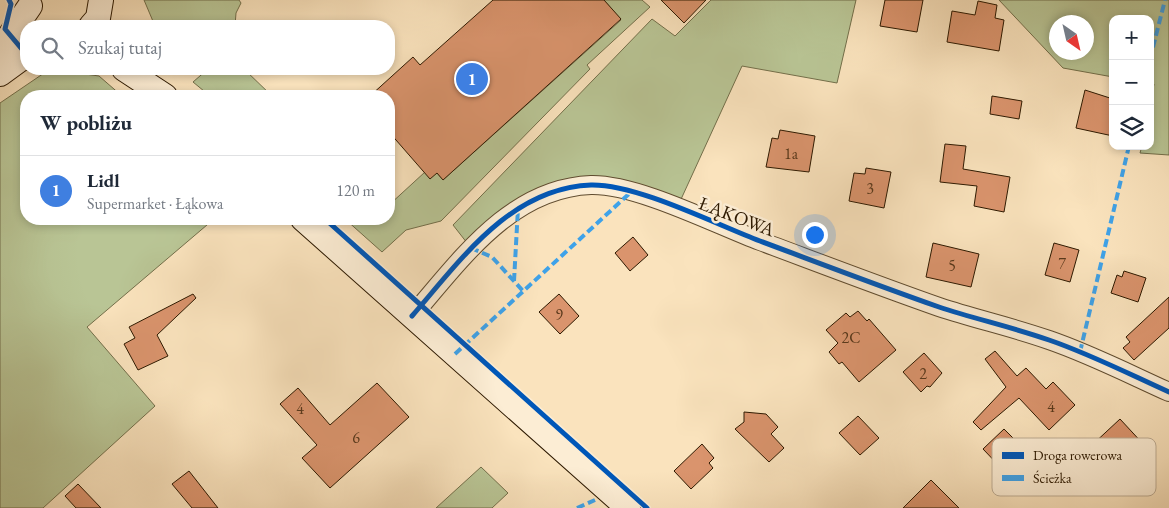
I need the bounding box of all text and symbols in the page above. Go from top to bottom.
north arrow [1049,15,1094,60]
map controls [1109,15,1154,150]
button: + [1109,15,1154,60]
search box [20,20,395,75]
icon: search [38,34,66,62]
text: Szukaj tutaj [78,35,162,60]
pin: 1 [456,60,488,98]
button: − [1109,60,1154,105]
button: layers [1109,105,1154,150]
text: W pobliżu [40,109,132,136]
house number: 1a [784,143,799,164]
text: Lidl [87,168,120,193]
house number: 3 [866,178,874,199]
text: 1 [52,180,60,201]
text: 120 m [336,180,375,201]
street label: ŁĄKOWA [695,191,779,243]
text: Supermarket · Łąkowa [87,193,223,214]
your location [802,222,828,248]
house number: 7 [1058,253,1066,274]
house number: 5 [948,255,956,276]
house number: 9 [555,304,563,325]
house number: 2C [841,327,861,348]
house number: 2 [919,363,927,384]
house number: 4 [1047,396,1055,417]
house number: 4 [296,398,304,419]
house number: 6 [352,427,360,448]
legend [992,438,1156,496]
text: Droga rowerowa [1033,446,1123,464]
text: Ścieżka [1033,469,1072,487]

